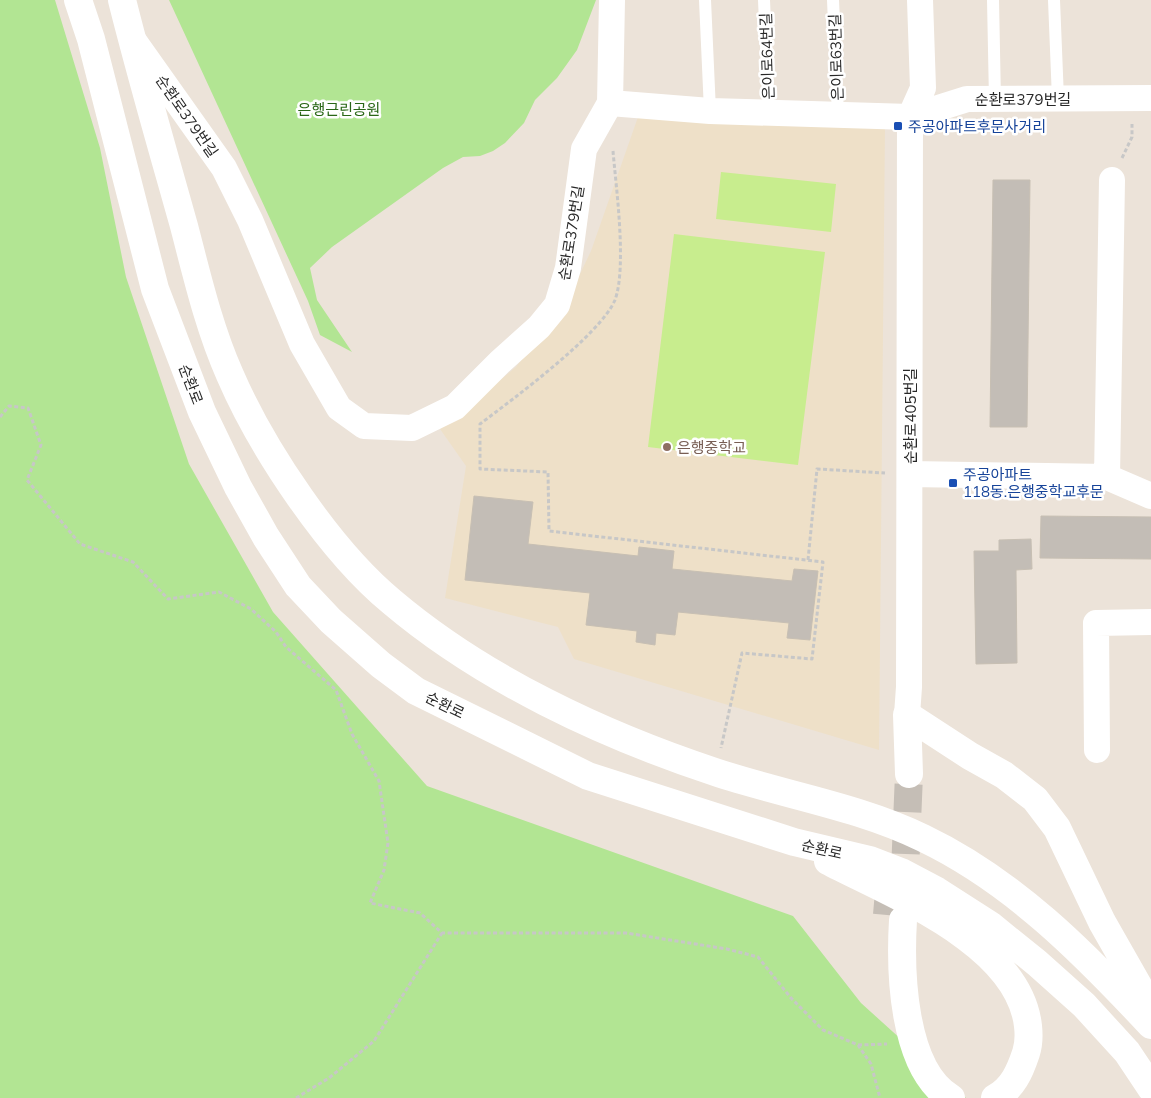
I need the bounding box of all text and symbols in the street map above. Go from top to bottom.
street label: 은이로64번길 [756,12,778,100]
street label: 은이로63번길 [825,13,847,101]
street label: 순환로379번길 [152,71,222,161]
street label: 순환로379번길 [975,90,1071,109]
park label: 은행근린공원 [298,100,380,119]
place label: 주공아파트후문사거리 [908,117,1046,136]
marker: 주공아파트후문사거리 [892,120,904,132]
street label: 순환로379번길 [554,184,588,282]
street label: 순환로 [175,361,207,407]
street label: 순환로405번길 [901,368,920,464]
place label: 은행중학교 [677,438,746,457]
marker: 은행중학교 [661,441,673,453]
place label: 주공아파트 118동.은행중학교후문 [963,465,1104,501]
marker: 주공아파트 118동.은행중학교후문 [947,477,959,489]
street label: 순환로 [422,687,468,723]
street label: 순환로 [800,835,844,863]

